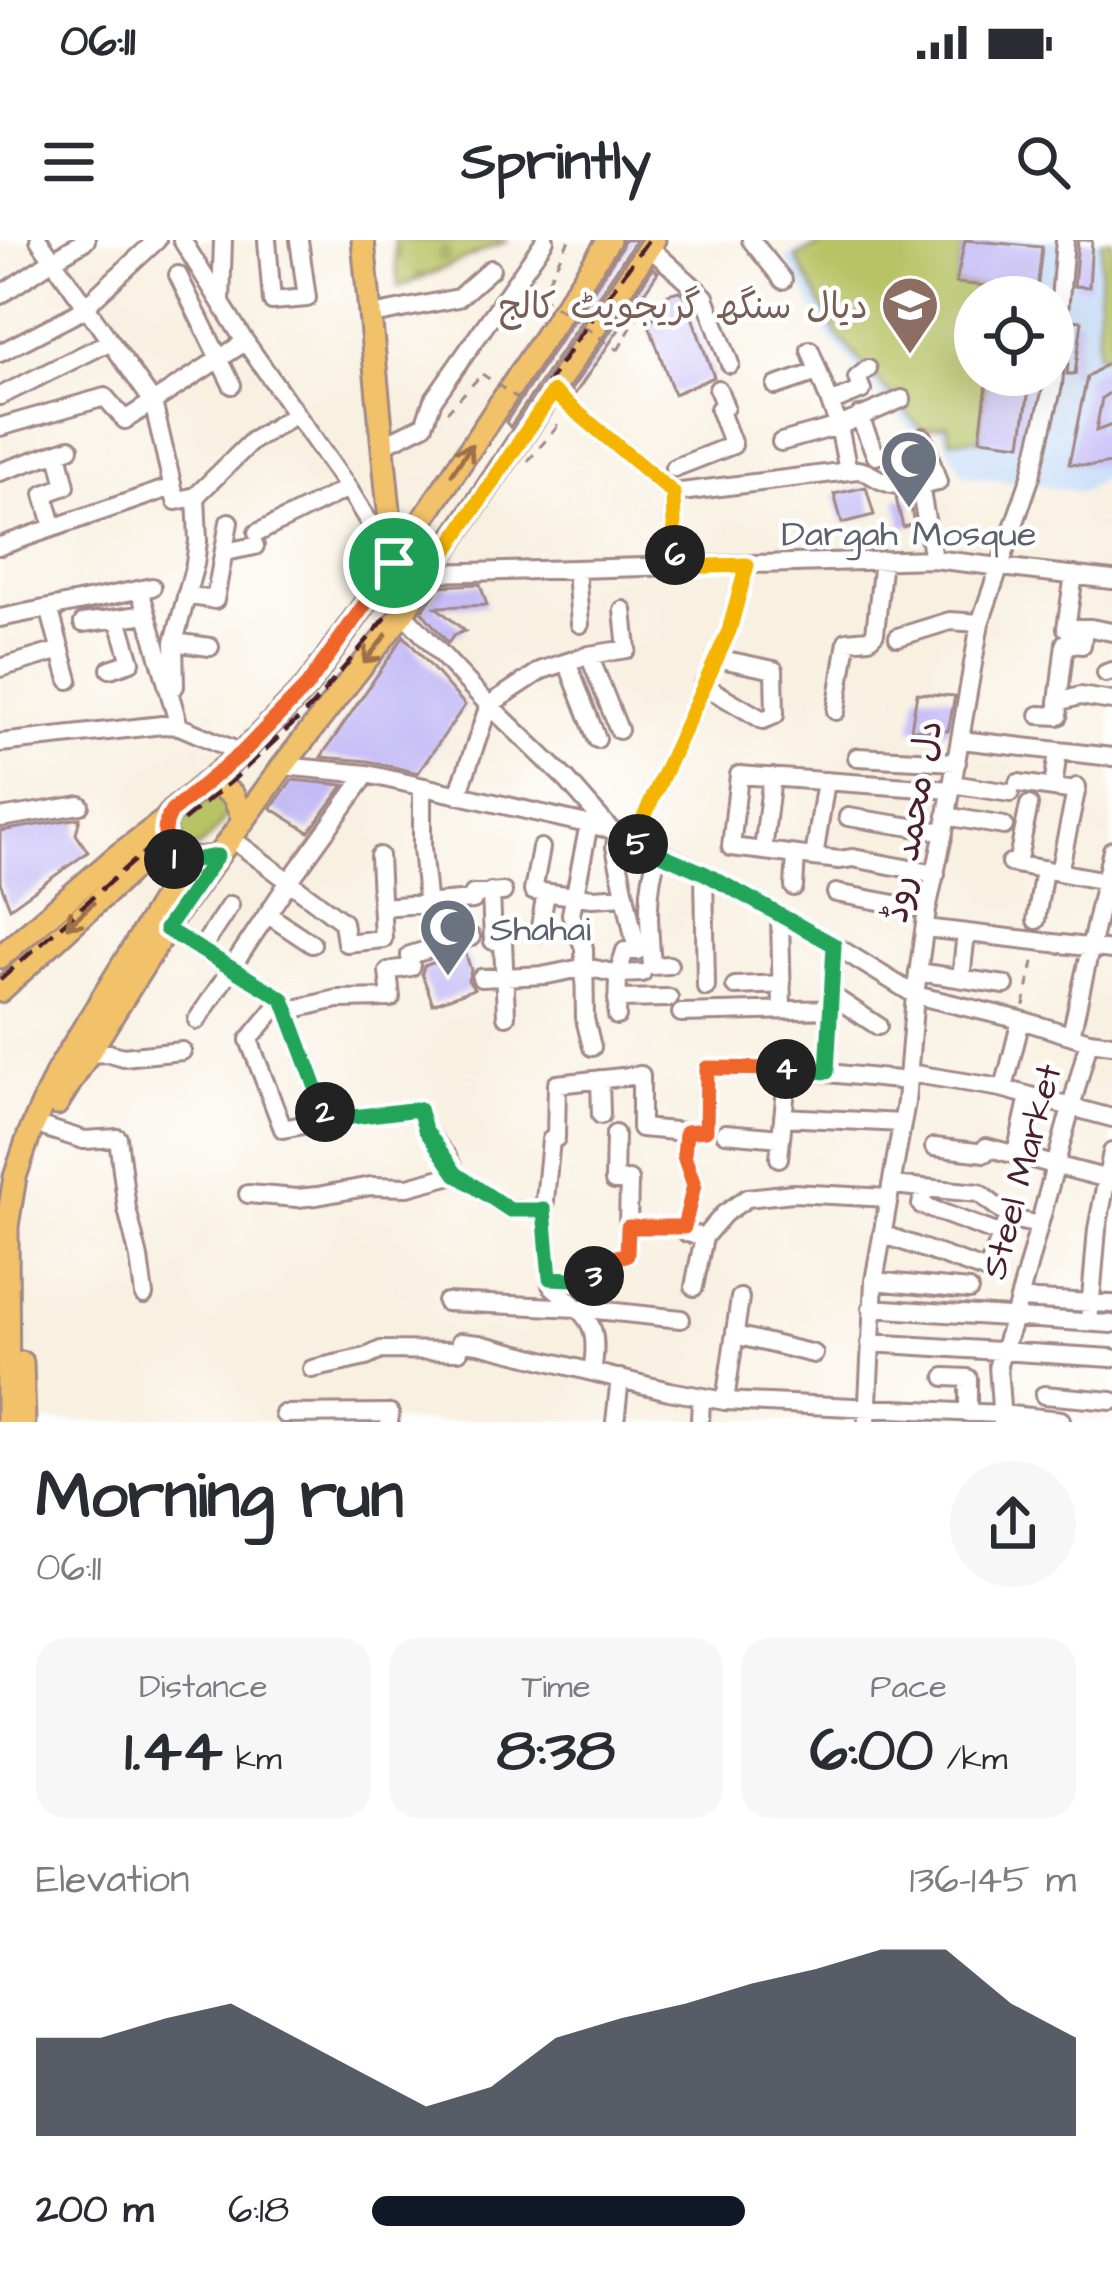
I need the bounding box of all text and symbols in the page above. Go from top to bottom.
text: 06:11 [60,11,136,73]
text: Sprintly [461,125,651,200]
icon: menu [36,129,102,195]
icon: search [1010,129,1076,195]
school or university icon: دیال سنگھ گریجویٹ کالج [879,274,941,356]
map controls [954,276,1074,396]
button: locate [954,276,1074,396]
place label: دیال سنگھ گریجویٹ کالج [499,282,868,333]
mosque icon: Dargah Mosque [878,428,940,510]
one-way arrow [450,443,475,477]
place label: Dargah Mosque [782,509,1037,561]
pin [343,512,445,614]
pin: 6 [645,525,705,585]
icon: arrive [361,530,427,596]
text: 6 [665,532,685,578]
one-way arrow [362,633,389,664]
street label: دل محمد روڈ [871,716,956,927]
pin: 5 [608,814,668,874]
text: 5 [626,821,650,867]
pin: 1 [144,829,204,889]
text: 1 [172,836,176,882]
mosque icon: Shahai [417,896,479,978]
one-way arrow [66,901,96,928]
place label: Shahai [490,904,591,955]
pin: 4 [756,1039,816,1099]
text: 4 [775,1046,797,1092]
street label: Steel Market [969,1058,1076,1285]
pin: 2 [295,1082,355,1142]
text: 2 [316,1089,334,1135]
pin: 3 [564,1246,624,1306]
text: 3 [586,1253,602,1299]
text: Morning run [36,1451,404,1543]
button: share [950,1461,1076,1587]
text: 06:11 [36,1542,102,1596]
text: Distance [139,1664,267,1710]
text: Time [521,1664,591,1710]
text: Pace [870,1664,947,1710]
text: 1.44 [125,1710,223,1793]
text: 8:38 [497,1710,615,1793]
text: 6:00 [810,1710,933,1793]
text: km [223,1736,282,1782]
text: /km [933,1736,1007,1782]
text: Elevation [36,1854,190,1908]
text: 136–145 m [909,1854,1076,1908]
text: 200 m [36,2184,154,2238]
text: 6:18 [228,2184,289,2238]

